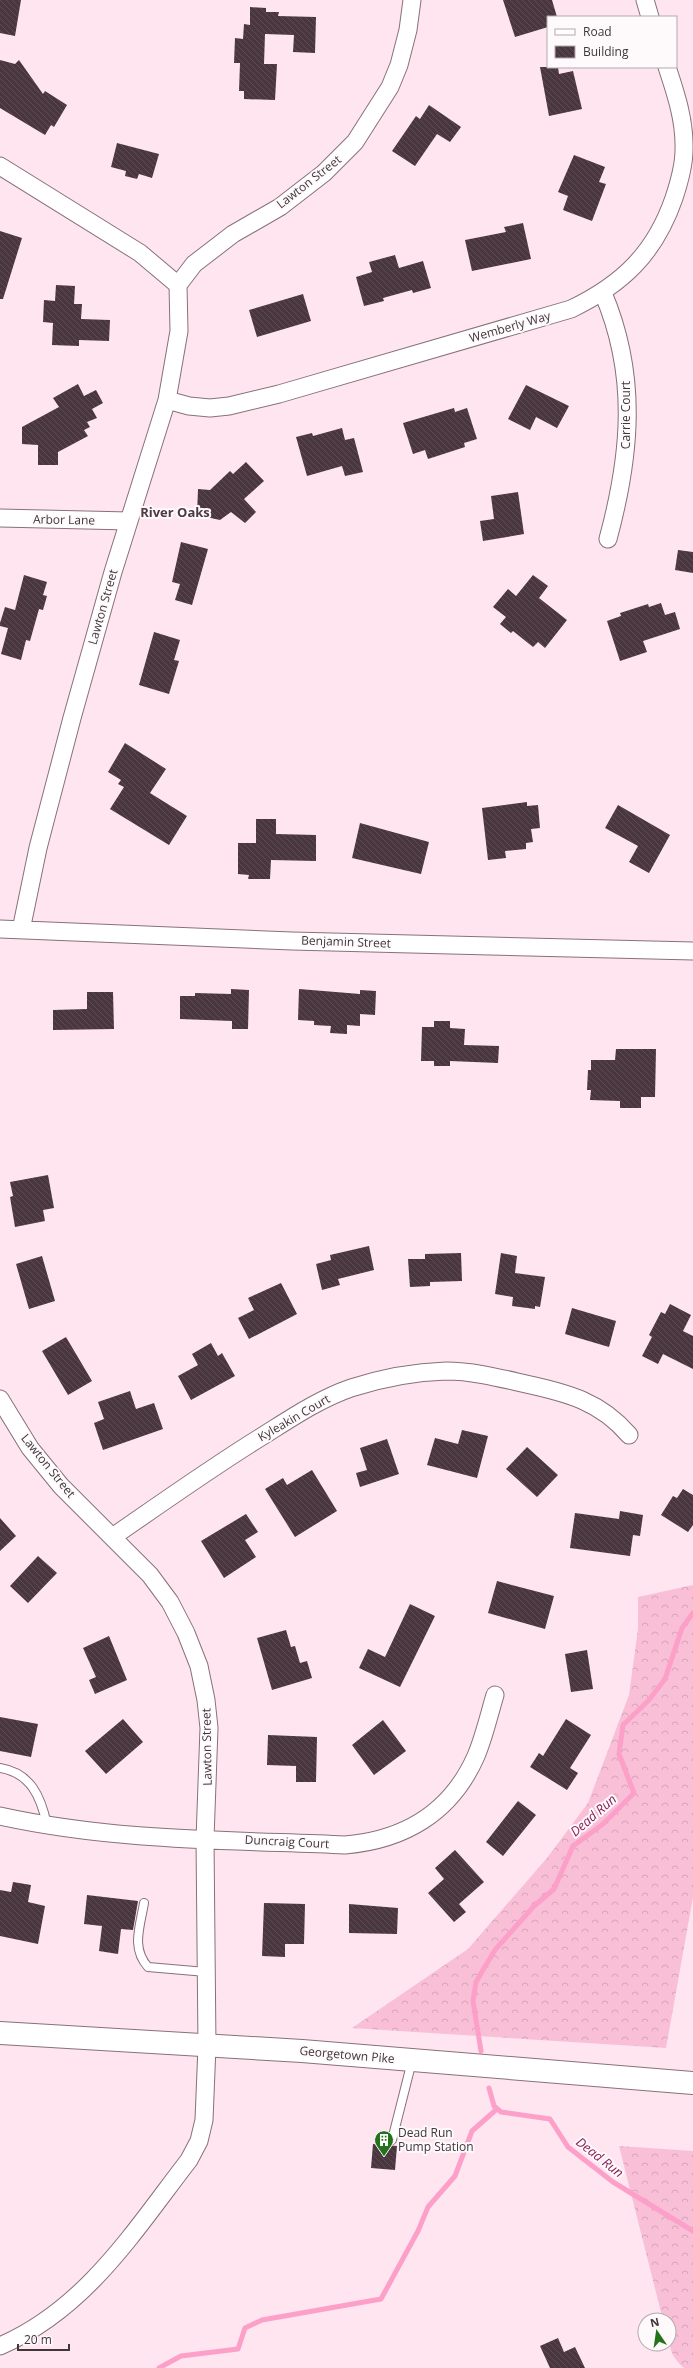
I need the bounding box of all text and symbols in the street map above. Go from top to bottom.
legend [547,16,677,68]
text: Road [583,23,612,40]
text: Building [583,43,629,60]
street label: Lawton Street [273,151,345,212]
street label: Wemberly Way [467,307,553,346]
street label: Carrie Court [617,381,634,449]
district label: River Oaks [140,503,210,521]
street label: Arbor Lane [33,510,95,529]
street label: Lawton Street [84,567,121,647]
street label: Benjamin Street [301,931,391,952]
street label: Kyleakin Court [254,1390,333,1445]
street label: Lawton Street [17,1430,79,1501]
street label: Lawton Street [197,1708,216,1786]
water label: Dead Run [566,1790,620,1840]
street label: Duncraig Court [244,1831,330,1852]
street label: Georgetown Pike [299,2042,396,2067]
place label: Dead Run Pump Station [398,2124,474,2155]
building icon: Dead Run Pump Station [373,2129,395,2157]
water label: Dead Run [572,2133,628,2181]
north arrow [637,2312,677,2352]
text: N [649,2313,661,2330]
scale bar [18,2326,69,2352]
text: 20 m [24,2331,52,2348]

